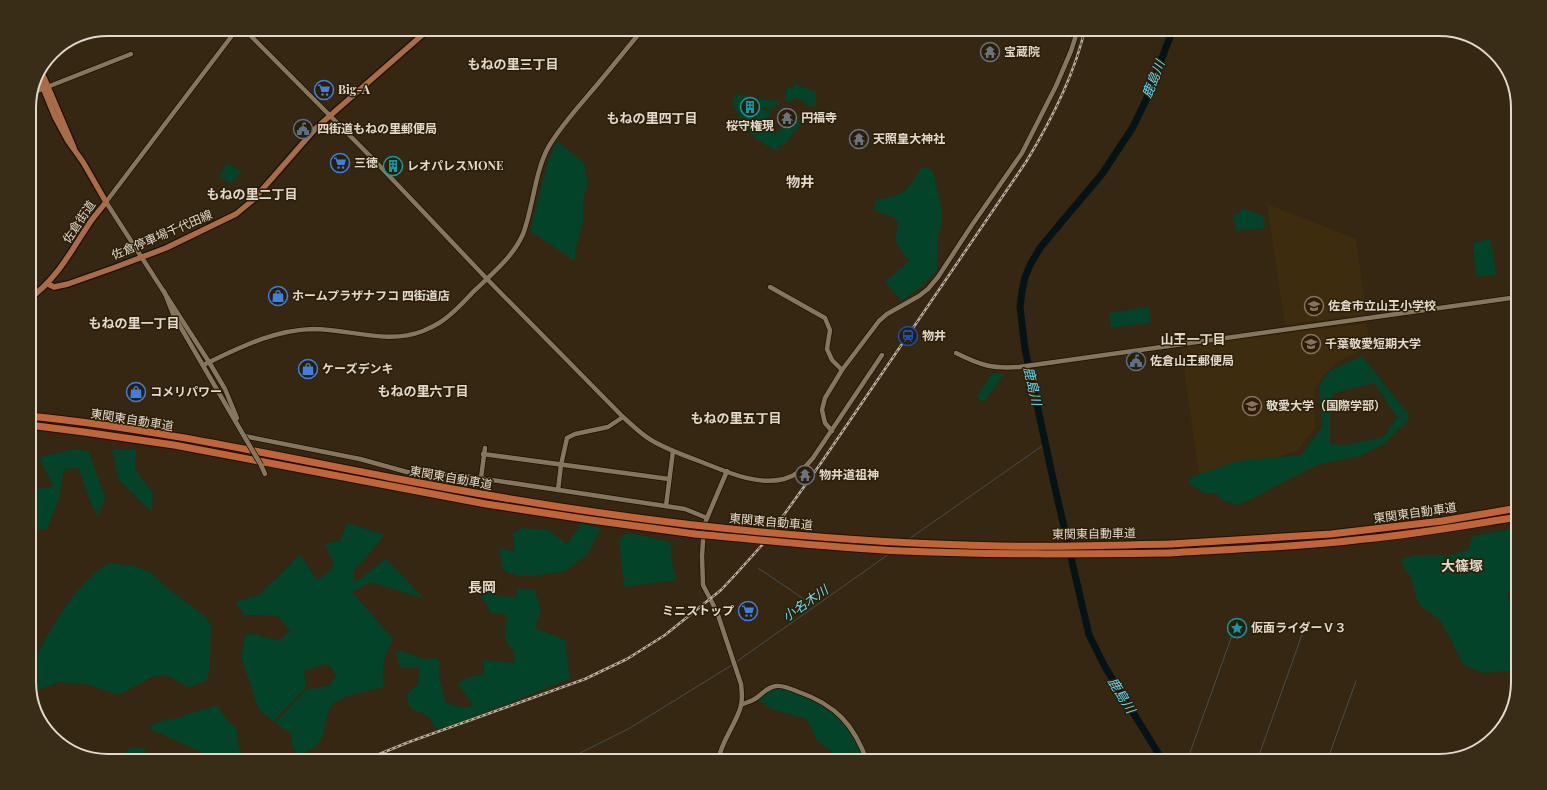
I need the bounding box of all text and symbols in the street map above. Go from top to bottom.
temple icon: 宝蔵院 [979,41,1001,63]
place label: 宝蔵院 [1004,43,1040,59]
district label: もねの里三丁目 [467,55,559,72]
water label: 鹿島川 [1137,56,1168,100]
supermarket icon: Big-A [313,79,335,101]
place label: Big-A [338,81,371,97]
building icon: 桜守権現 [739,96,761,118]
temple icon: 円福寺 [776,107,798,129]
district label: もねの里四丁目 [606,109,698,126]
place label: 円福寺 [801,109,837,125]
place label: 桜守権現 [726,117,774,133]
public building icon: 四街道もねの里郵便局 [292,118,314,140]
place label: 四街道もねの里郵便局 [317,120,437,136]
temple icon: 天照皇大神社 [848,128,870,150]
place label: 天照皇大神社 [873,130,945,146]
supermarket icon: 三徳 [329,152,351,174]
place label: 三徳 [354,154,378,170]
building icon: レオパレスMONE [382,155,404,177]
place label: レオパレスMONE [407,157,504,173]
district label: 物井 [786,172,814,191]
district label: もねの里二丁目 [206,185,298,202]
street label: 佐倉街道 [58,197,98,246]
street label: 佐倉停車場千代田線 [109,206,214,263]
shop icon: ホームプラザナフコ 四街道店 [267,285,289,307]
place label: ホームプラザナフコ 四街道店 [292,287,450,303]
school or university icon: 佐倉市立山王小学校 [1303,295,1325,317]
place label: 佐倉市立山王小学校 [1328,297,1436,313]
district label: もねの里一丁目 [88,314,180,331]
station icon: 物井 [897,325,919,347]
place label: 物井 [922,327,946,343]
district label: 山王一丁目 [1160,330,1226,347]
school or university icon: 千葉敬愛短期大学 [1300,333,1322,355]
place label: 千葉敬愛短期大学 [1325,335,1421,351]
public building icon: 佐倉山王郵便局 [1125,350,1147,372]
place label: 佐倉山王郵便局 [1150,352,1234,368]
shop icon: ケーズデンキ [297,358,319,380]
place label: ケーズデンキ [322,360,393,376]
water label: 鹿島川 [1021,365,1047,409]
shop icon: コメリパワー [125,381,147,403]
district label: もねの里六丁目 [377,382,469,399]
place label: コメリパワー [150,383,222,399]
school or university icon: 敬愛大学（国際学部） [1241,395,1263,417]
place label: 敬愛大学（国際学部） [1266,397,1386,413]
street label: 東関東自動車道 [89,405,175,433]
district label: もねの里五丁目 [690,409,782,426]
street label: 東関東自動車道 [408,462,494,492]
temple icon: 物井道祖神 [794,464,816,486]
place label: 物井道祖神 [819,466,879,482]
street label: 東関東自動車道 [1372,498,1458,526]
street label: 東関東自動車道 [729,509,814,533]
street label: 東関東自動車道 [1052,524,1136,542]
district label: 大篠塚 [1441,556,1483,575]
district label: 長岡 [468,577,496,596]
water label: 小名木川 [779,580,833,624]
supermarket icon: ミニストップ [737,600,759,622]
place label: ミニストップ [662,602,734,618]
place icon: 仮面ライダーＶ３ [1226,617,1248,639]
place label: 仮面ライダーＶ３ [1251,619,1347,635]
water label: 鹿島川 [1105,674,1141,717]

